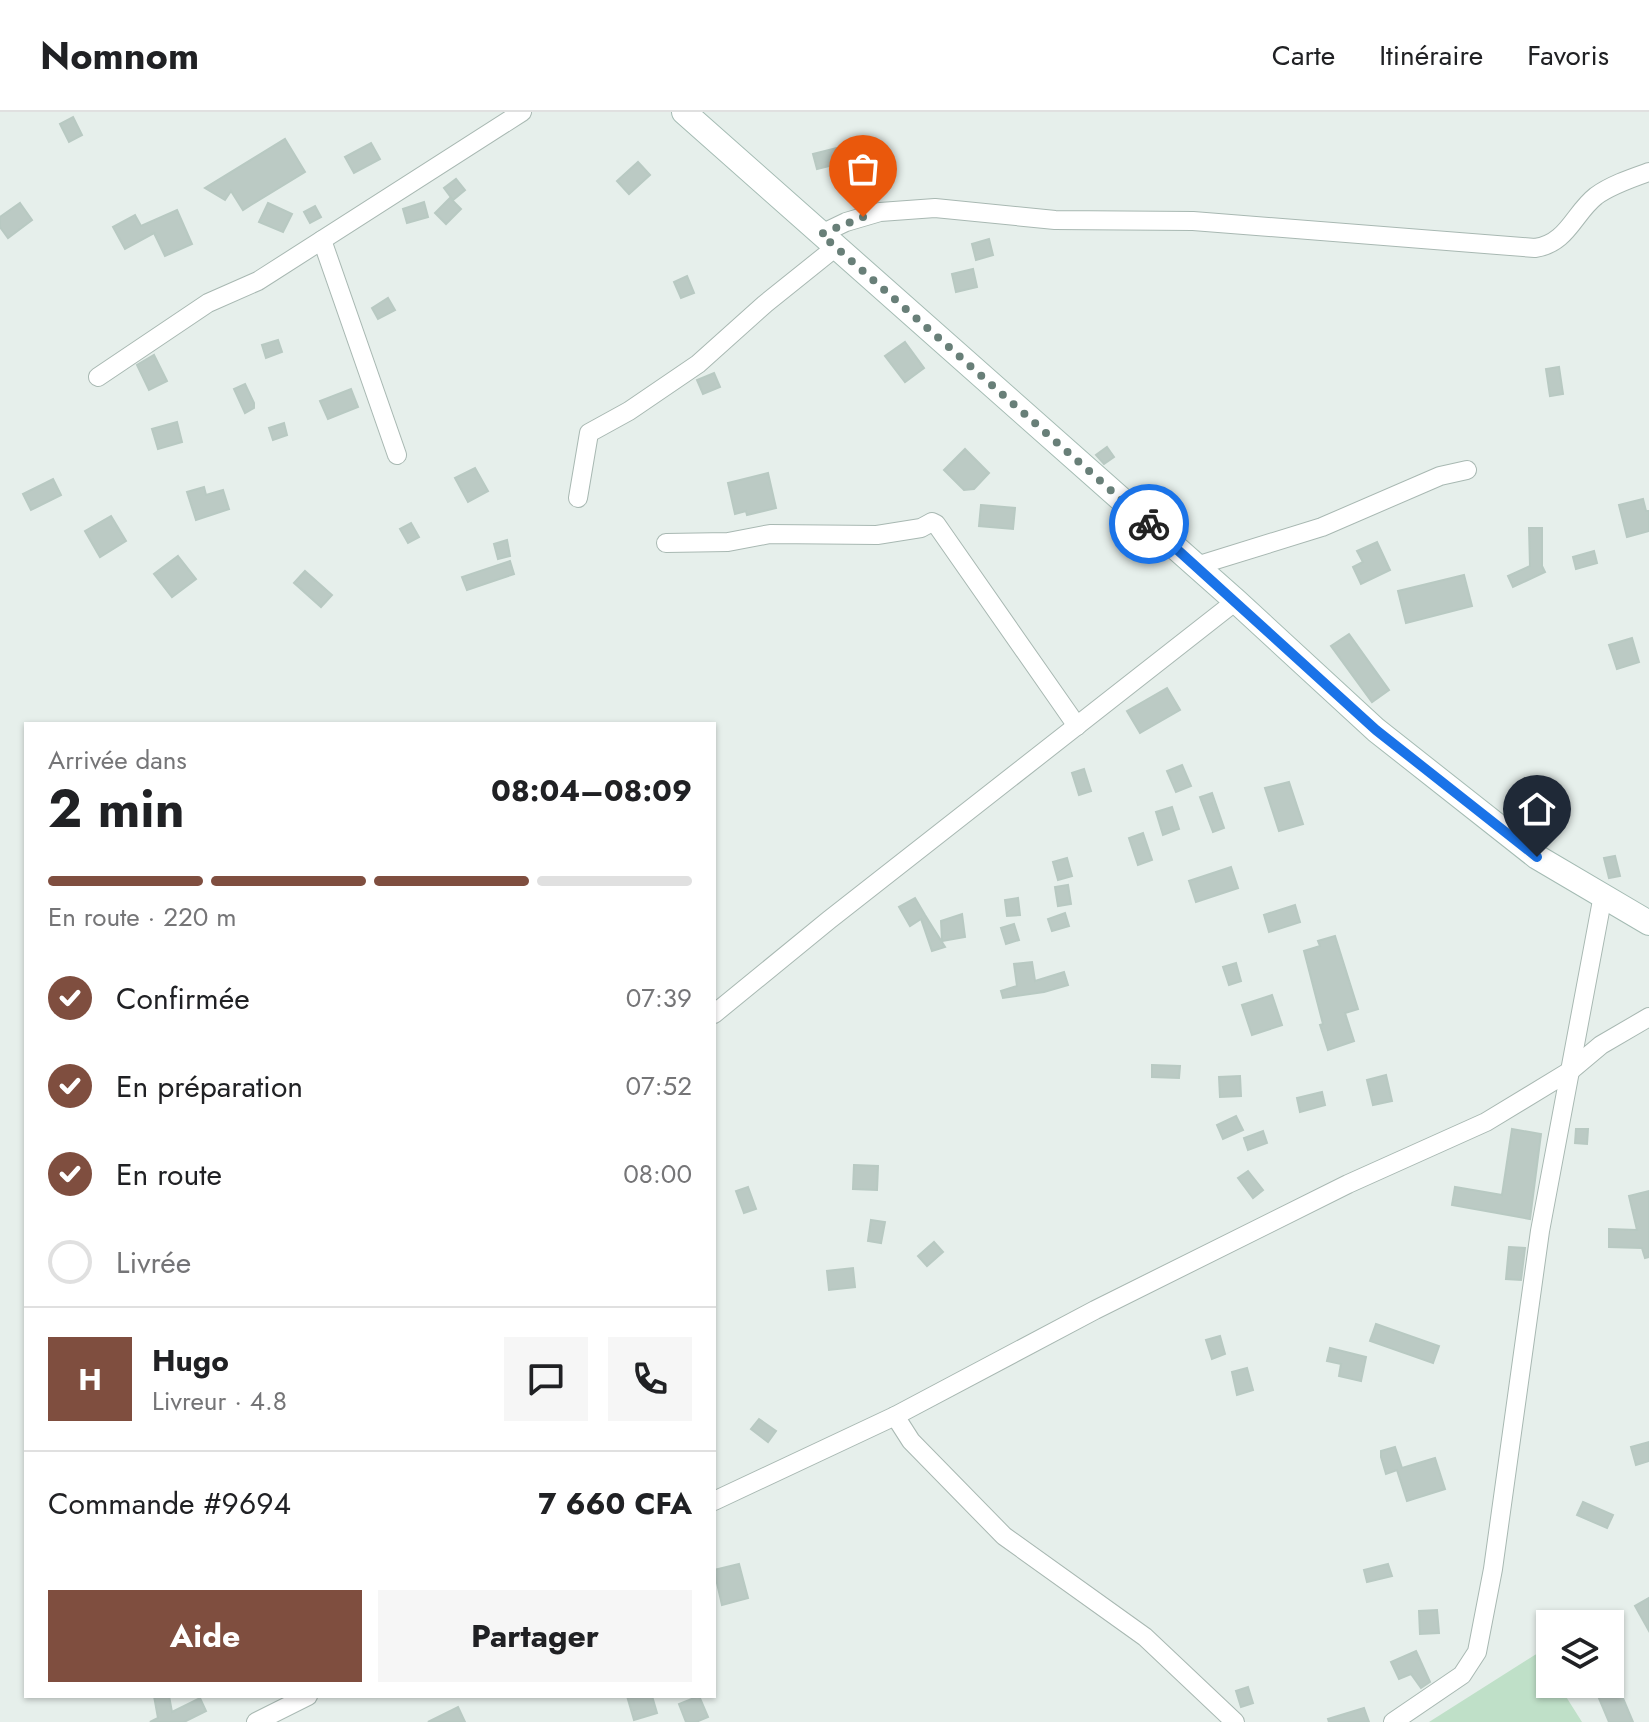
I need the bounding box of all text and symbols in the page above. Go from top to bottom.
text: Nomnom [40,28,199,83]
text: Carte [1272,35,1335,76]
text: Itinéraire [1379,35,1483,76]
text: Favoris [1527,35,1609,76]
pin [829,135,897,217]
icon: bag [841,147,885,191]
courier [1109,484,1189,564]
icon: bike [1127,502,1171,546]
text: Arrivée dans [48,741,187,779]
text: 08:04–08:09 [491,769,692,812]
text: 2 min [48,771,185,847]
pin [1503,775,1571,857]
icon: home [1515,787,1559,831]
text: En route · 220 m [48,898,236,936]
icon: check [48,976,92,1020]
text: Confirmée [116,977,250,1020]
text: 07:39 [626,979,692,1017]
icon: check [48,1064,92,1108]
text: En préparation [116,1065,303,1108]
text: 07:52 [625,1067,692,1105]
icon: check [48,1152,92,1196]
text: En route [116,1153,222,1196]
text: 08:00 [623,1155,692,1193]
text: Livrée [116,1241,191,1284]
button: chat [504,1337,588,1421]
button: phone [608,1337,692,1421]
text: Hugo [152,1339,229,1382]
text: H [78,1358,102,1401]
text: Livreur · 4.8 [152,1382,287,1420]
text: Commande #9694 [48,1482,291,1525]
text: 7 660 CFA [538,1482,692,1525]
button: Aide [48,1590,362,1682]
button: Partager [378,1590,692,1682]
map controls [1536,1610,1624,1698]
button: layers [1536,1610,1624,1698]

